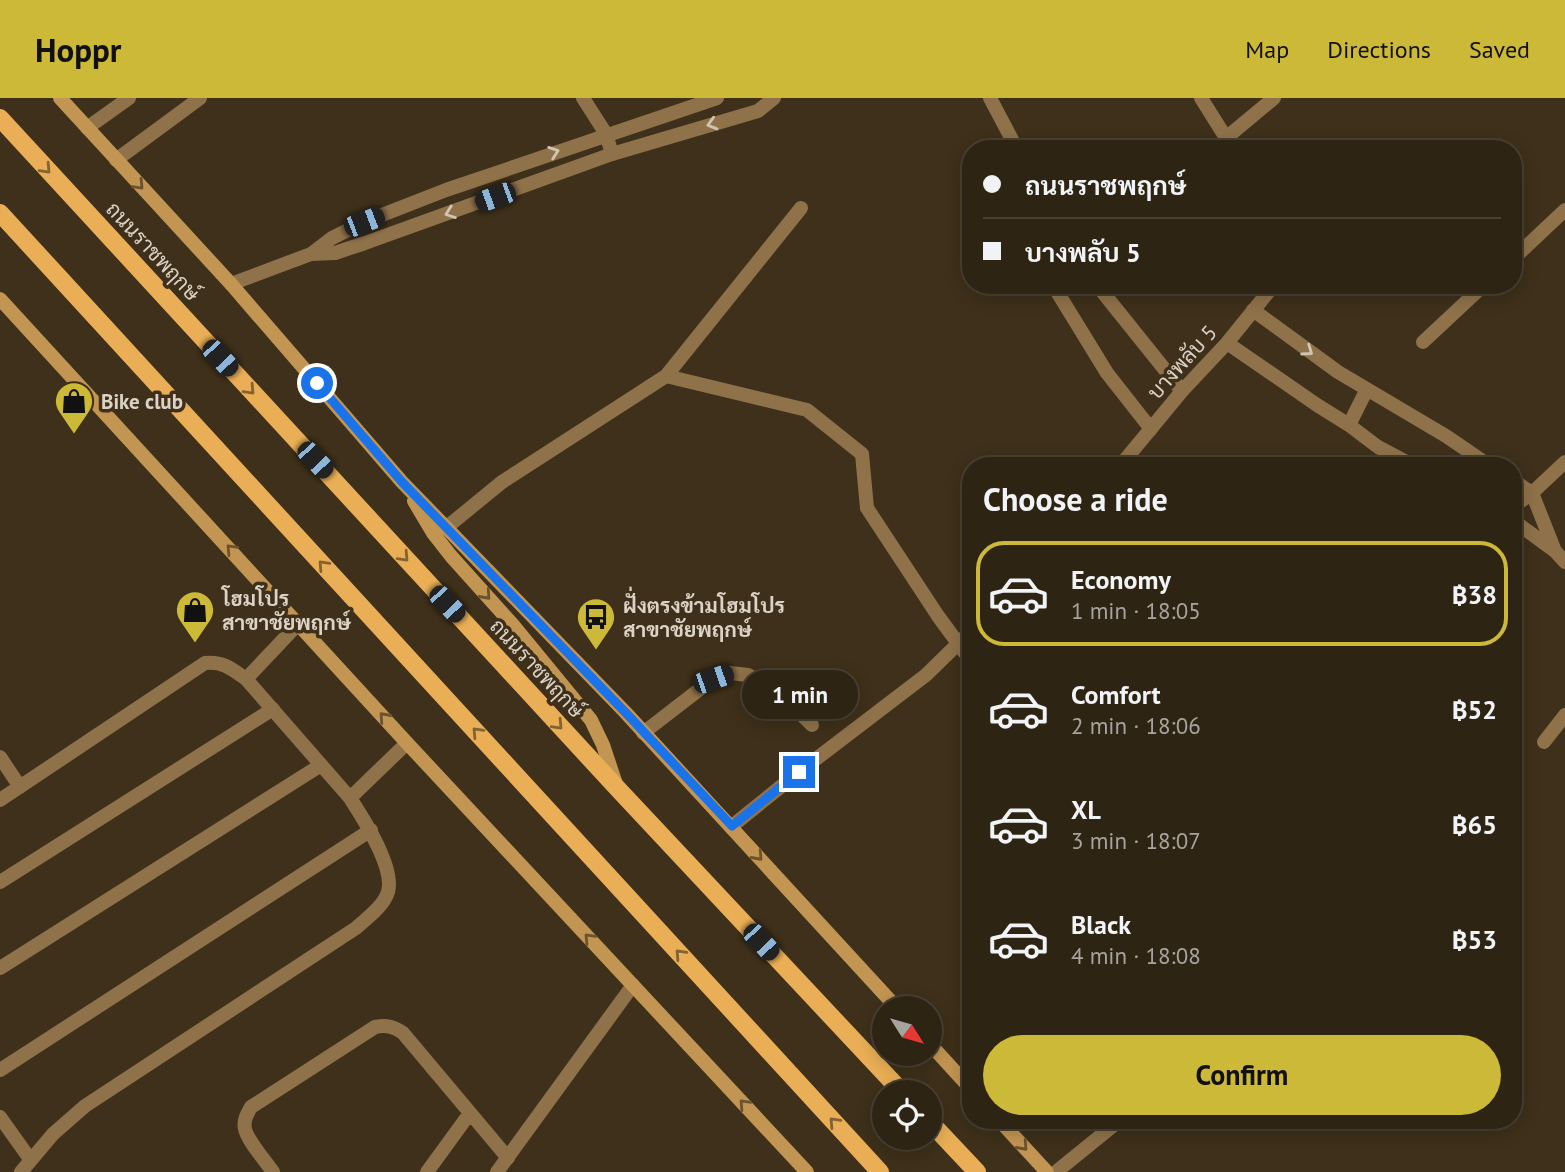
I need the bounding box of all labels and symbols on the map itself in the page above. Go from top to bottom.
one-way arrow [706,116,718,131]
one-way arrow [547,146,559,160]
one-way arrow [38,161,50,174]
one-way arrow [131,177,143,190]
car [472,180,519,214]
street label: ถนนราชพฤกษ์ [100,196,206,307]
car [341,205,388,239]
one-way arrow [445,205,457,219]
street label: บางพลับ 5 [1141,319,1223,405]
car [198,335,243,381]
one-way arrow [1300,343,1313,355]
route start [301,367,333,399]
shop icon: Bike club [53,380,95,435]
one-way arrow [242,382,254,395]
place label: Bike club [101,388,183,415]
car [293,437,338,483]
one-way arrow [226,544,239,557]
one-way arrow [396,549,408,562]
one-way arrow [319,560,331,573]
car [425,581,470,627]
place label: โฮมโปร สาขาชัยพฤกษ์ [220,585,352,636]
place label: ฝั่งตรงข้ามโฮมโปร สาขาชัยพฤกษ์ [623,586,785,643]
one-way arrow [478,587,490,600]
shop icon: โฮมโปร สาขาชัยพฤกษ์ [174,589,216,644]
bus stop icon: ฝั่งตรงข้ามโฮมโปร สาขาชัยพฤกษ์ [575,596,617,651]
street label: ถนนราชพฤกษ์ [484,613,590,724]
car [690,662,737,696]
callout: 1 min [741,670,857,720]
one-way arrow [380,712,392,725]
one-way arrow [550,717,563,730]
one-way arrow [472,727,485,740]
route end [783,756,815,788]
one-way arrow [750,848,763,861]
car [739,919,784,965]
one-way arrow [584,933,597,946]
one-way arrow [676,949,688,962]
north arrow [872,996,942,1066]
one-way arrow [740,1099,752,1112]
one-way arrow [830,1117,842,1130]
one-way arrow [1015,1138,1027,1151]

